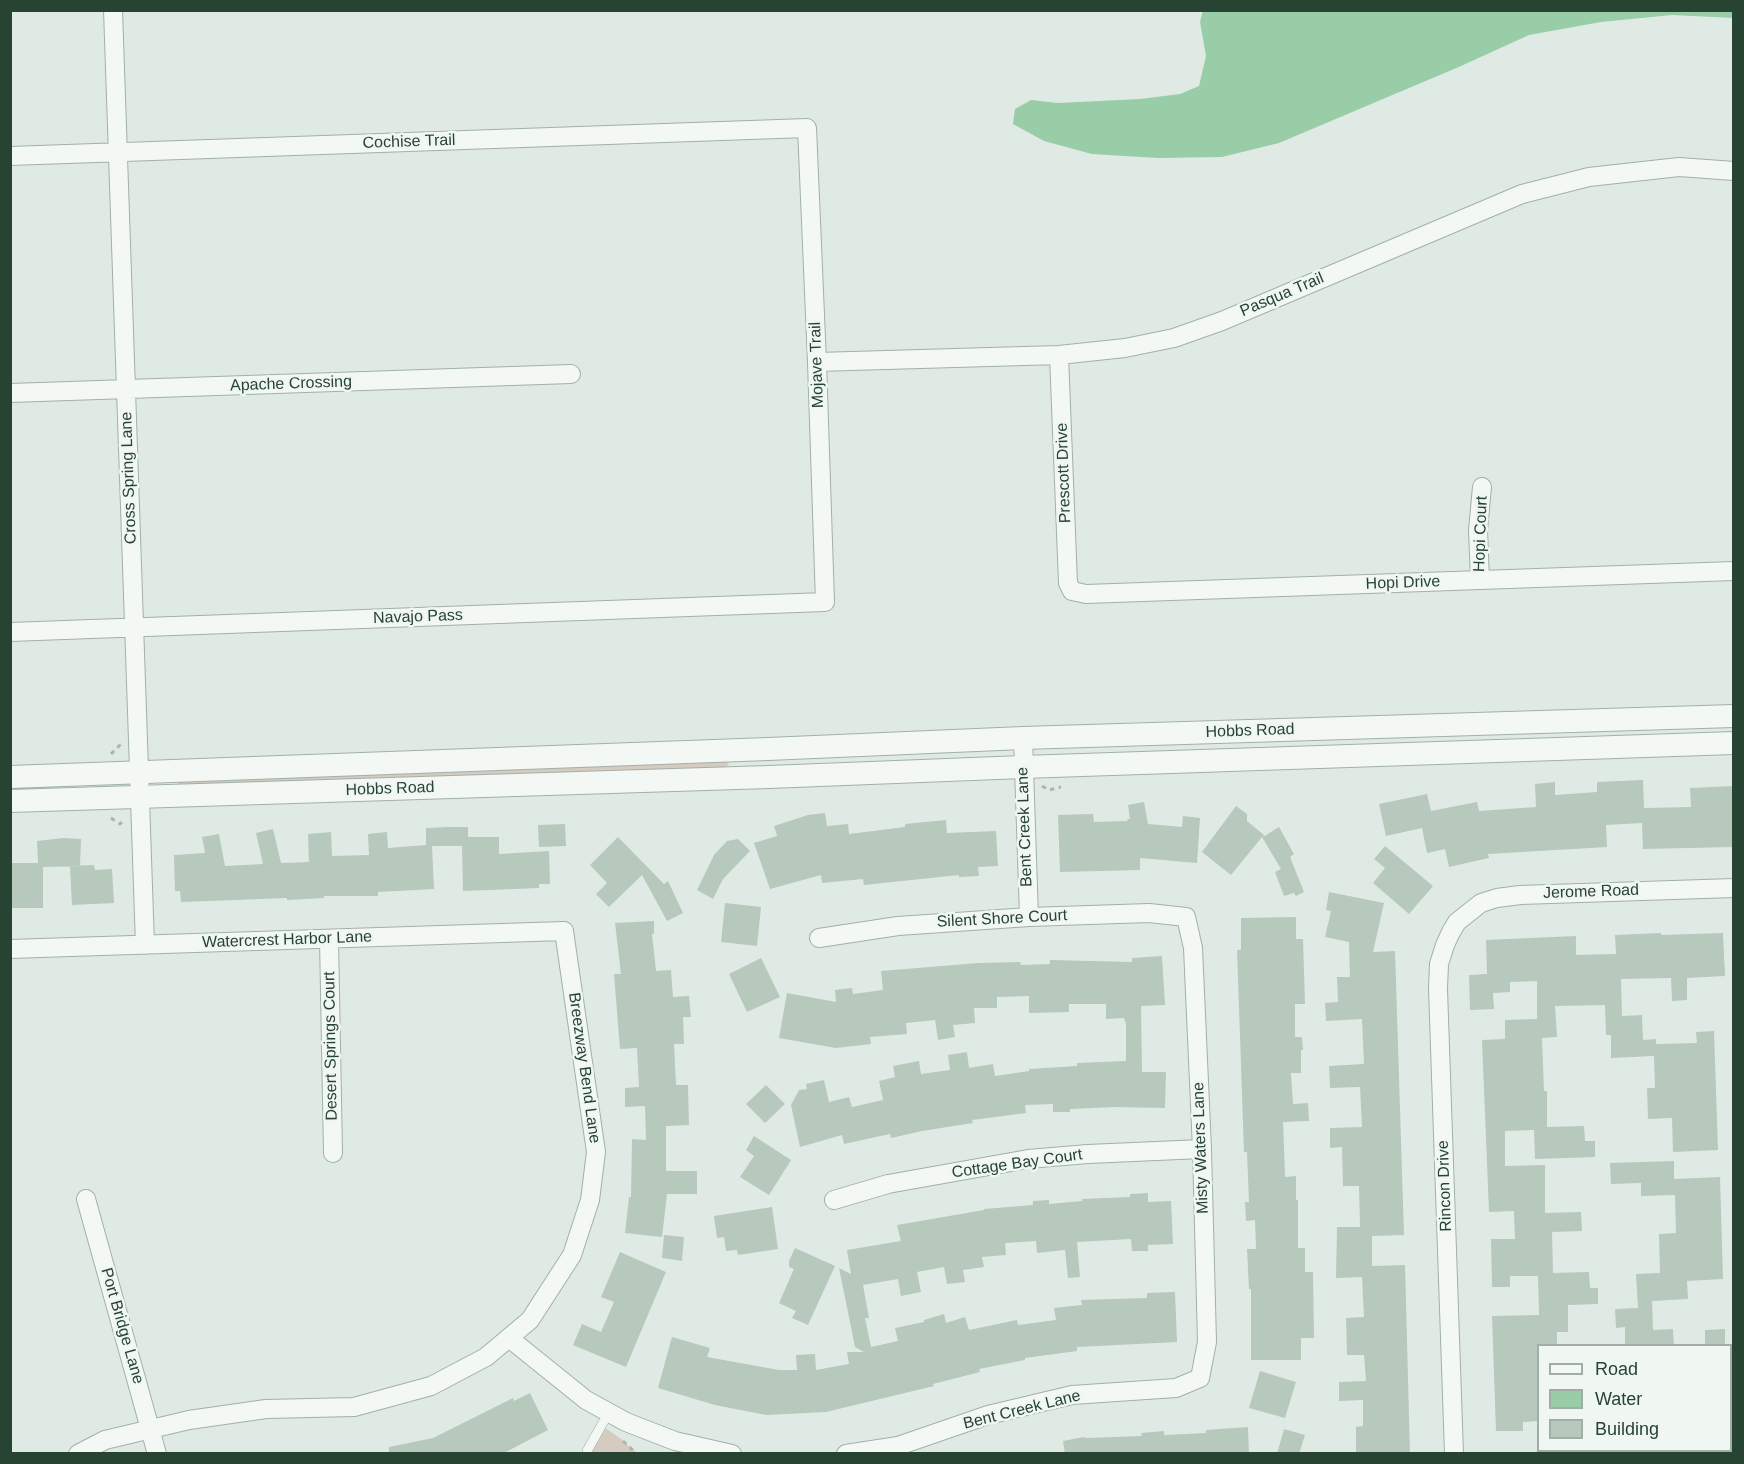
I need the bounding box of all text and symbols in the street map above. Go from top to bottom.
street label: Cochise Trail [362,131,456,153]
street label: Pasqua Trail [1237,269,1327,321]
street label: Mojave Trail [806,321,828,409]
street label: Apache Crossing [230,372,352,396]
street label: Cross Spring Lane [117,411,141,545]
street label: Prescott Drive [1053,422,1075,524]
street label: Hopi Court [1470,495,1492,573]
street label: Hopi Drive [1365,572,1441,594]
street label: Navajo Pass [373,606,463,628]
street label: Hobbs Road [1205,720,1295,742]
street label: Bent Creek Lane [1013,767,1037,887]
street label: Hobbs Road [345,778,435,800]
street label: Jerome Road [1543,881,1639,903]
street label: Silent Shore Court [936,906,1068,932]
street label: Watercrest Harbor Lane [202,927,372,953]
street label: Desert Springs Court [320,971,342,1121]
street label: Breezway Bend Lane [564,991,604,1145]
street label: Misty Waters Lane [1189,1082,1213,1214]
street label: Rincon Drive [1434,1140,1456,1232]
street label: Cottage Bay Court [950,1145,1084,1183]
street label: Port Bridge Lane [96,1266,148,1386]
legend [1537,1344,1732,1452]
text: Road [1595,1359,1638,1379]
street label: Bent Creek Lane [961,1386,1083,1434]
text: Water [1595,1389,1642,1409]
text: Building [1595,1419,1659,1439]

